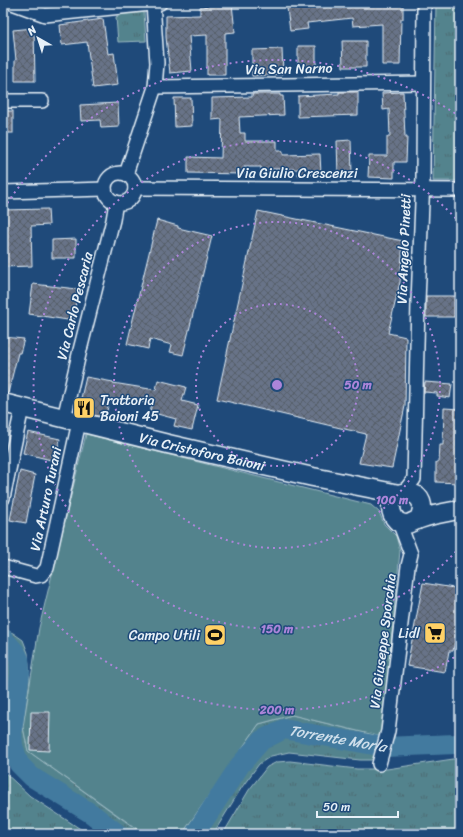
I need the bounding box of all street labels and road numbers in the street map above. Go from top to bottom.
street label: Via San Narno [245,56,333,82]
street label: Via Giulio Crescenzi [236,161,359,186]
street label: Via Angelo Pinetti [390,192,418,305]
street label: Via Carlo Pescaria [49,248,101,363]
street label: Via Cristoforo Baioni [137,425,269,478]
street label: Via Arturo Turani [23,443,69,553]
street label: Via Giuseppe Sporchia [362,572,404,710]

